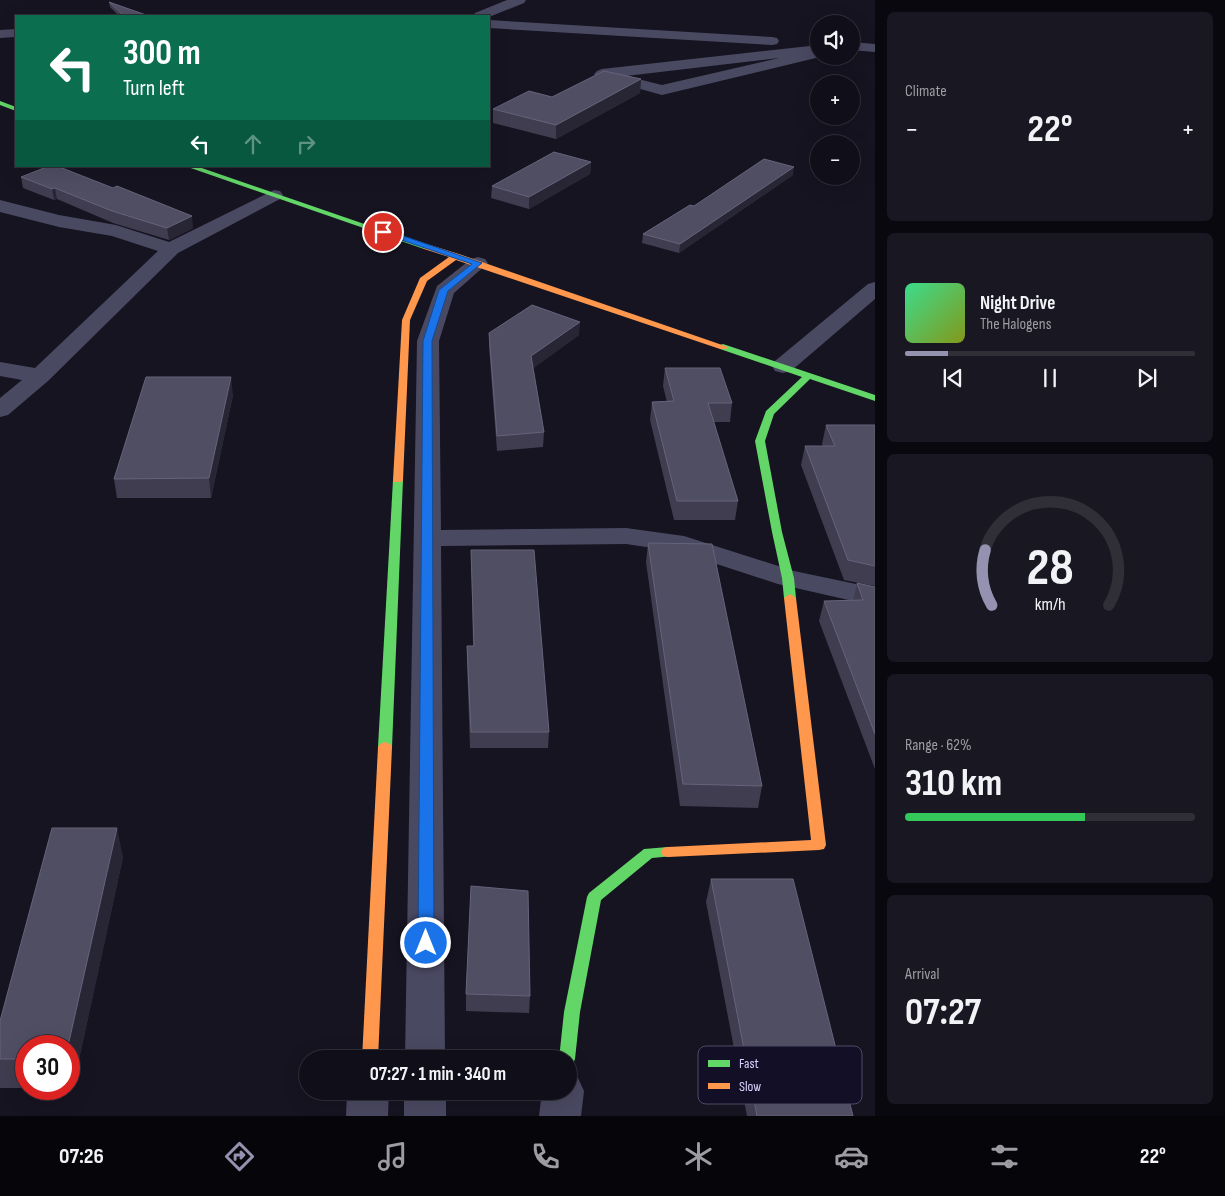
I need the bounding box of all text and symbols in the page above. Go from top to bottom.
map controls [810,15,860,185]
button: sound [810,15,860,65]
text: 300 m [123,32,201,75]
icon: left [40,35,105,100]
text: Turn left [123,75,185,102]
button: + [810,75,860,125]
text: Climate [905,82,947,101]
text: 22° [1027,107,1073,152]
text: − [905,113,919,146]
text: + [1181,113,1195,146]
icon: left [186,130,214,158]
icon: ahead [239,130,267,158]
icon: right [292,130,320,158]
button: − [810,135,860,185]
pin [362,211,404,253]
icon: arrive [369,218,397,246]
text: Night Drive [980,292,1055,315]
text: The Halogens [980,315,1051,334]
icon: previous [939,364,967,392]
icon: pause [1036,364,1064,392]
icon: next [1133,364,1161,392]
text: 28 [1026,537,1074,600]
text: km/h [1035,594,1065,615]
text: Range · 62% [905,736,972,755]
text: 310 km [905,761,1002,806]
position arrow [399,916,451,968]
text: Arrival [905,965,939,984]
text: 07:27 [905,990,981,1035]
speed limit sign: 30 [15,1035,80,1100]
legend [698,1046,862,1104]
text: Fast [739,1055,759,1072]
text: 07:27 · 1 min · 340 m [370,1063,506,1086]
text: Slow [739,1078,761,1095]
icon: directions [222,1139,257,1174]
icon: music [375,1139,410,1174]
icon: phone [528,1139,563,1174]
icon: climate [681,1139,716,1174]
icon: car [834,1139,869,1174]
icon: filters [987,1139,1022,1174]
text: 07:26 [59,1143,104,1170]
text: 22° [1140,1143,1166,1170]

